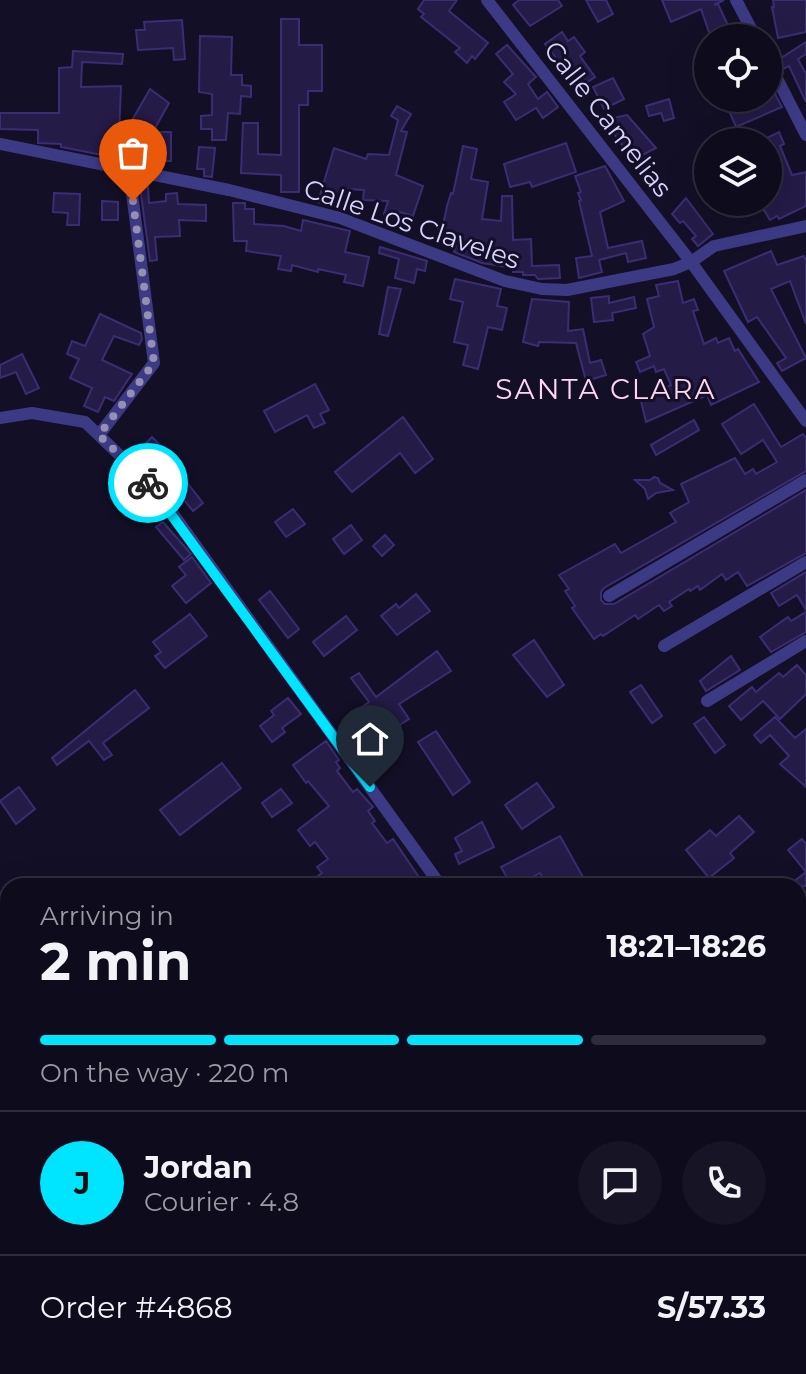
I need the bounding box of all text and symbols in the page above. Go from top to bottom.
map controls [694,24,782,216]
button: locate [694,24,782,112]
street label: Calle Camelias [537,35,679,203]
pin [99,119,167,201]
button: layers [694,128,782,216]
icon: bag [111,131,155,175]
street label: Calle Los Claveles [300,172,524,276]
district label: SANTA CLARA [495,372,717,406]
courier [108,443,188,523]
icon: bike [126,461,170,505]
pin [336,705,404,787]
icon: home [348,717,392,761]
text: Arriving in [40,900,174,932]
text: 18:21–18:26 [607,928,766,965]
text: 2 min [40,930,192,993]
text: On the way · 220 m [40,1057,289,1089]
button: chat [578,1141,662,1225]
button: phone [682,1141,766,1225]
text: Jordan [144,1149,253,1186]
text: J [74,1165,90,1202]
text: Courier · 4.8 [144,1186,299,1218]
text: Order #4868 [40,1289,233,1326]
text: S/57.33 [657,1289,766,1326]

